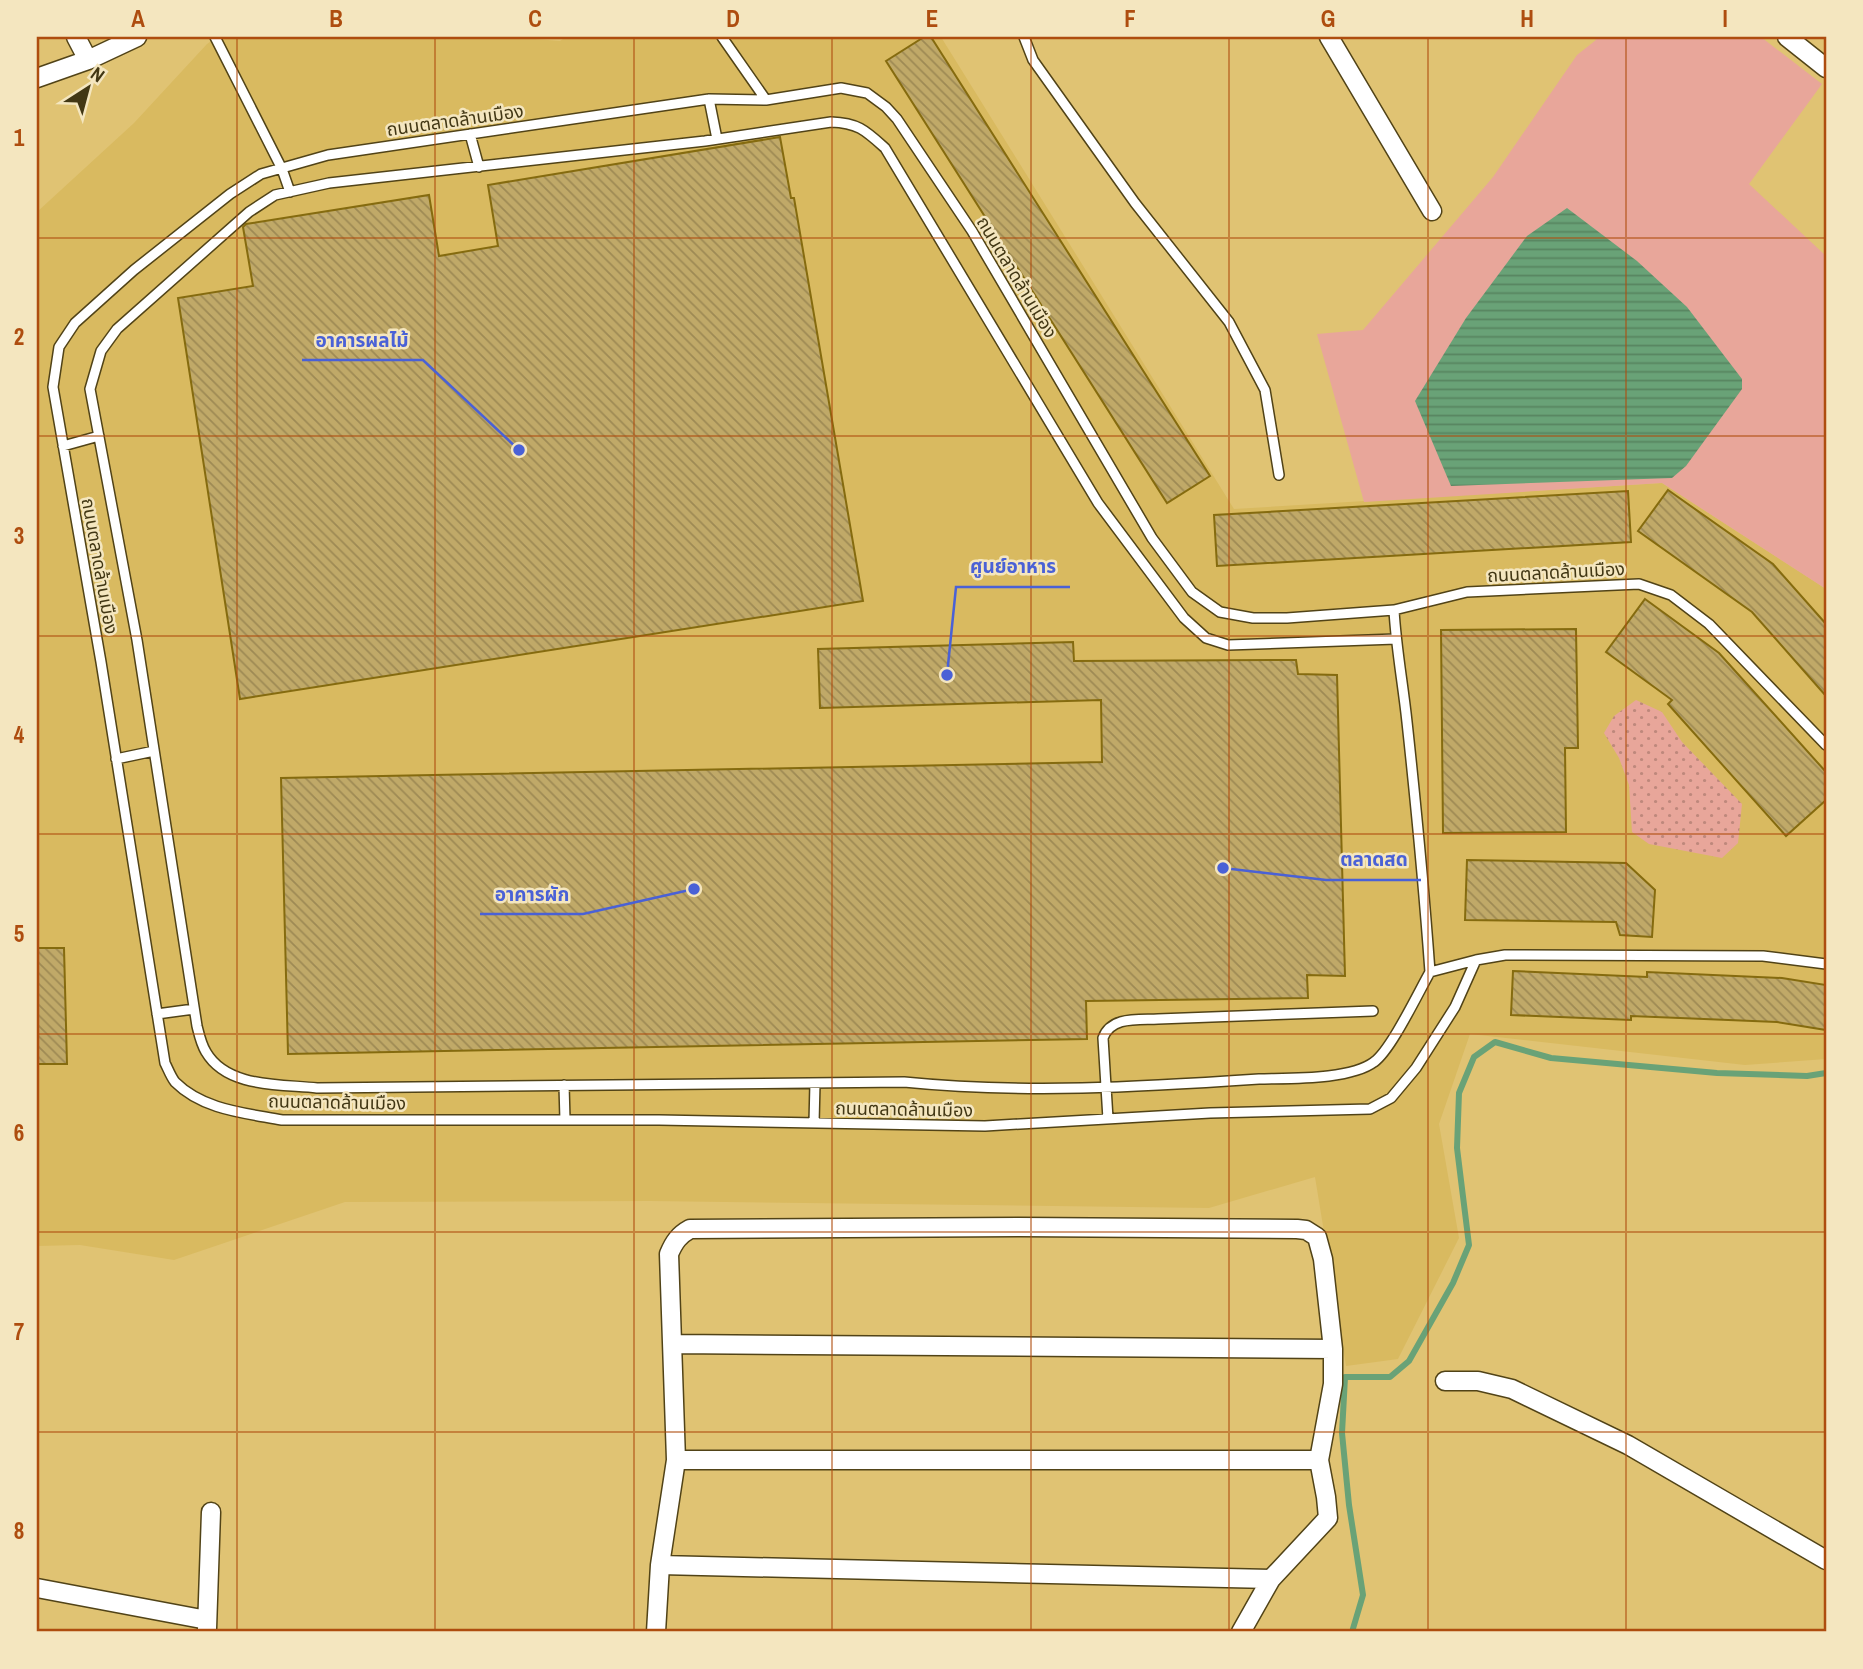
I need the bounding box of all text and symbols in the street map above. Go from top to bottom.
text: A [131,3,145,34]
text: B [329,3,343,34]
text: C [528,3,542,34]
text: D [726,3,740,34]
text: E [926,3,938,34]
text: F [1124,3,1136,34]
text: G [1321,3,1335,34]
text: H [1520,3,1534,34]
text: I [1722,3,1728,34]
north arrow [52,52,122,122]
text: N [86,60,110,88]
street label: ถนนตลาดล้านเมือง [385,98,525,142]
text: 1 [14,122,25,153]
street label: ถนนตลาดล้านเมือง [971,211,1063,343]
callout: อาคารผลไม้ [302,320,423,360]
text: 2 [14,321,24,352]
text: อาคารผลไม้ [315,327,409,353]
street label: ถนนตลาดล้านเมือง [76,496,124,636]
text: 3 [14,520,24,551]
callout: ศูนย์อาหาร [956,547,1070,587]
text: ศูนย์อาหาร [970,553,1056,579]
street label: ถนนตลาดล้านเมือง [1486,556,1626,588]
text: 4 [14,719,25,750]
callout: ตลาดสด [1326,840,1421,880]
text: ตลาดสด [1340,846,1408,872]
callout: อาคารผัก [480,874,583,914]
text: อาคารผัก [495,881,569,907]
text: 5 [14,918,24,949]
street label: ถนนตลาดล้านเมือง [268,1088,406,1116]
street label: ถนนตลาดล้านเมือง [835,1095,973,1123]
text: 6 [14,1117,24,1148]
text: 7 [14,1316,24,1347]
text: 8 [14,1515,24,1546]

